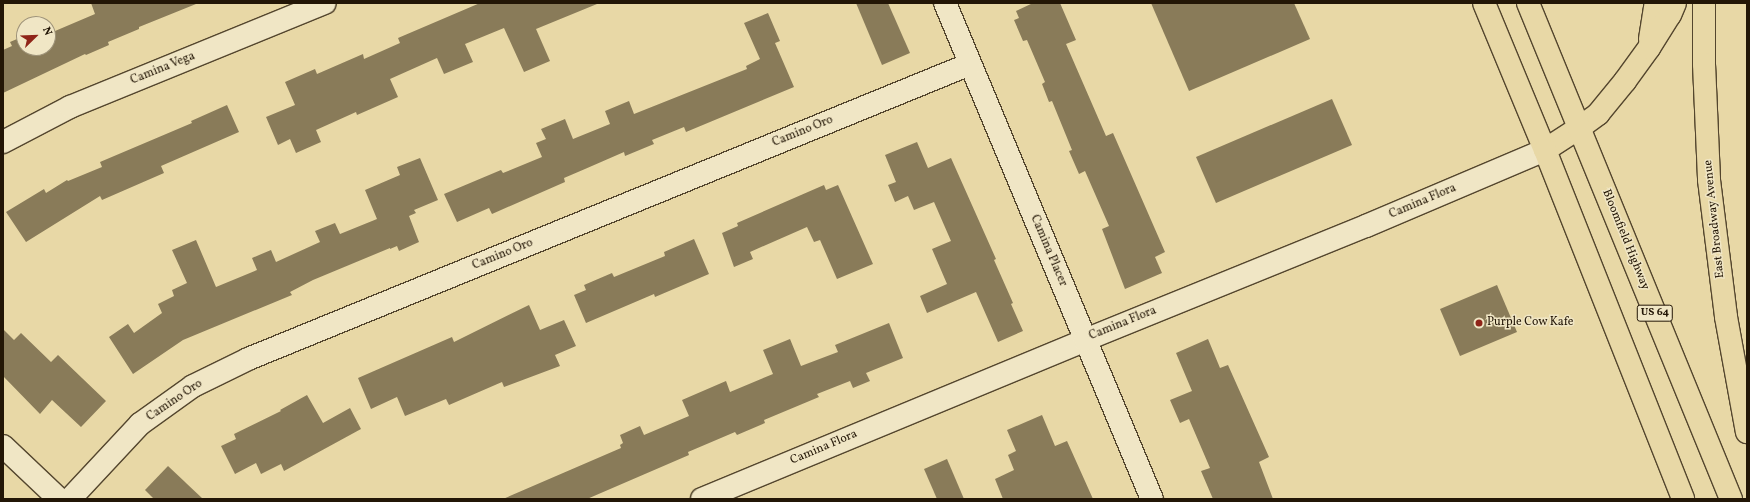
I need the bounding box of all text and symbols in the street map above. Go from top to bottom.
north arrow [16,16,56,56]
text: N [38,25,55,38]
street label: Camina Vega [129,49,197,89]
street label: Camino Oro [771,113,835,151]
street label: East Broadway Avenue [1702,159,1728,279]
street label: Camina Flora [1387,181,1459,223]
street label: Bloomfield Highway [1598,188,1652,292]
street label: Camina Placer [1026,213,1070,289]
street label: Camino Oro [471,236,535,274]
street label: Camina Flora [1087,304,1159,344]
road number: US 64 [1636,304,1674,322]
place label: Purple Cow Kafe [1487,316,1574,330]
marker: Purple Cow Kafe [1474,318,1484,328]
street label: Camino Oro [144,377,206,425]
street label: Camina Flora [788,427,860,469]

